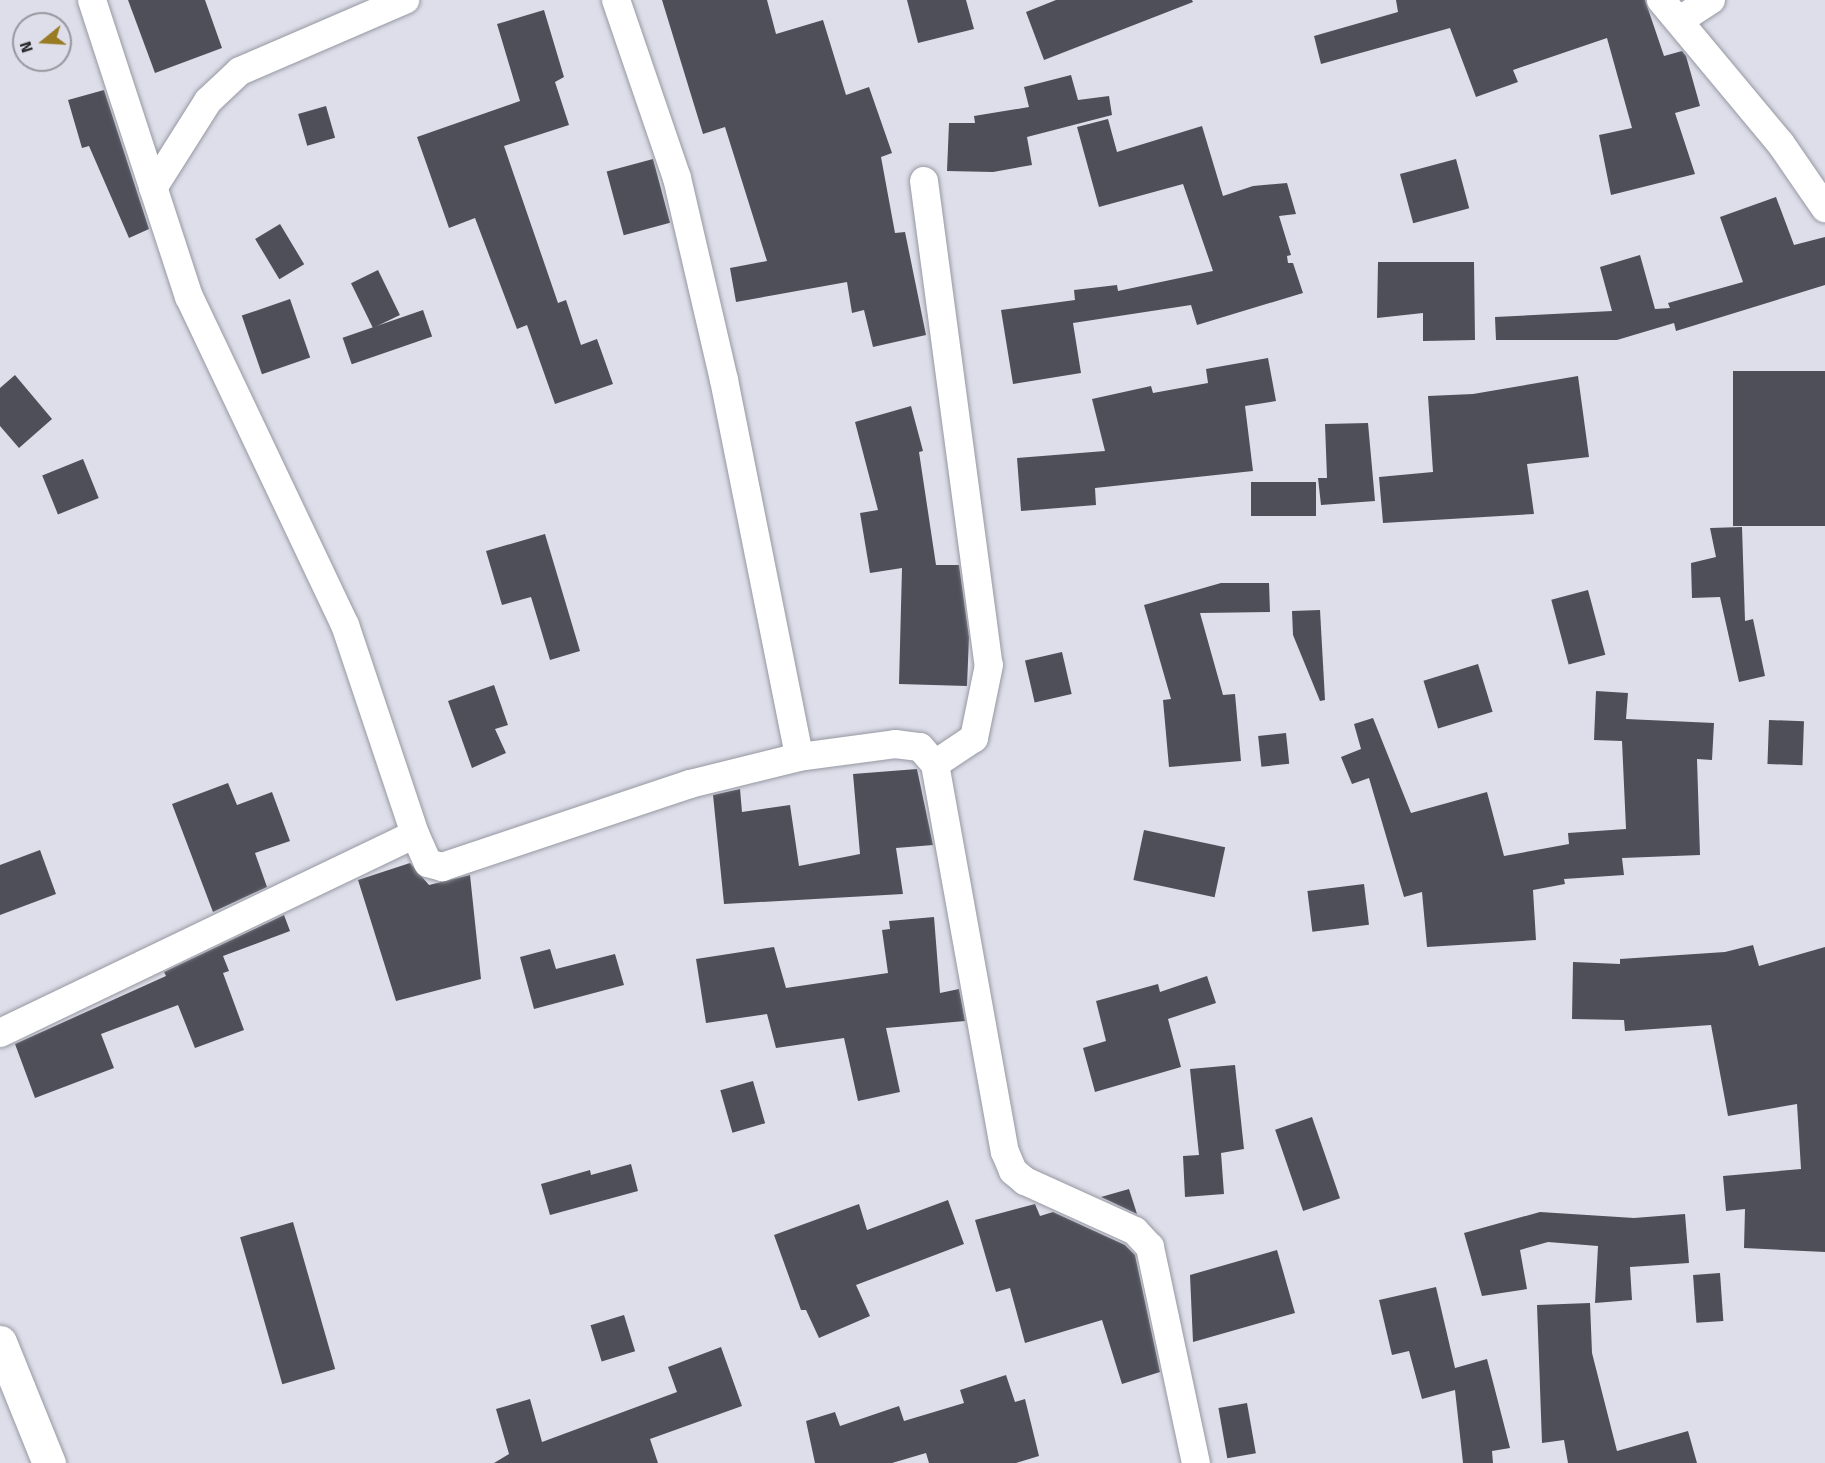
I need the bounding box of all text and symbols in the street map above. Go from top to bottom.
north arrow [12,12,72,72]
text: N [16,39,37,55]

